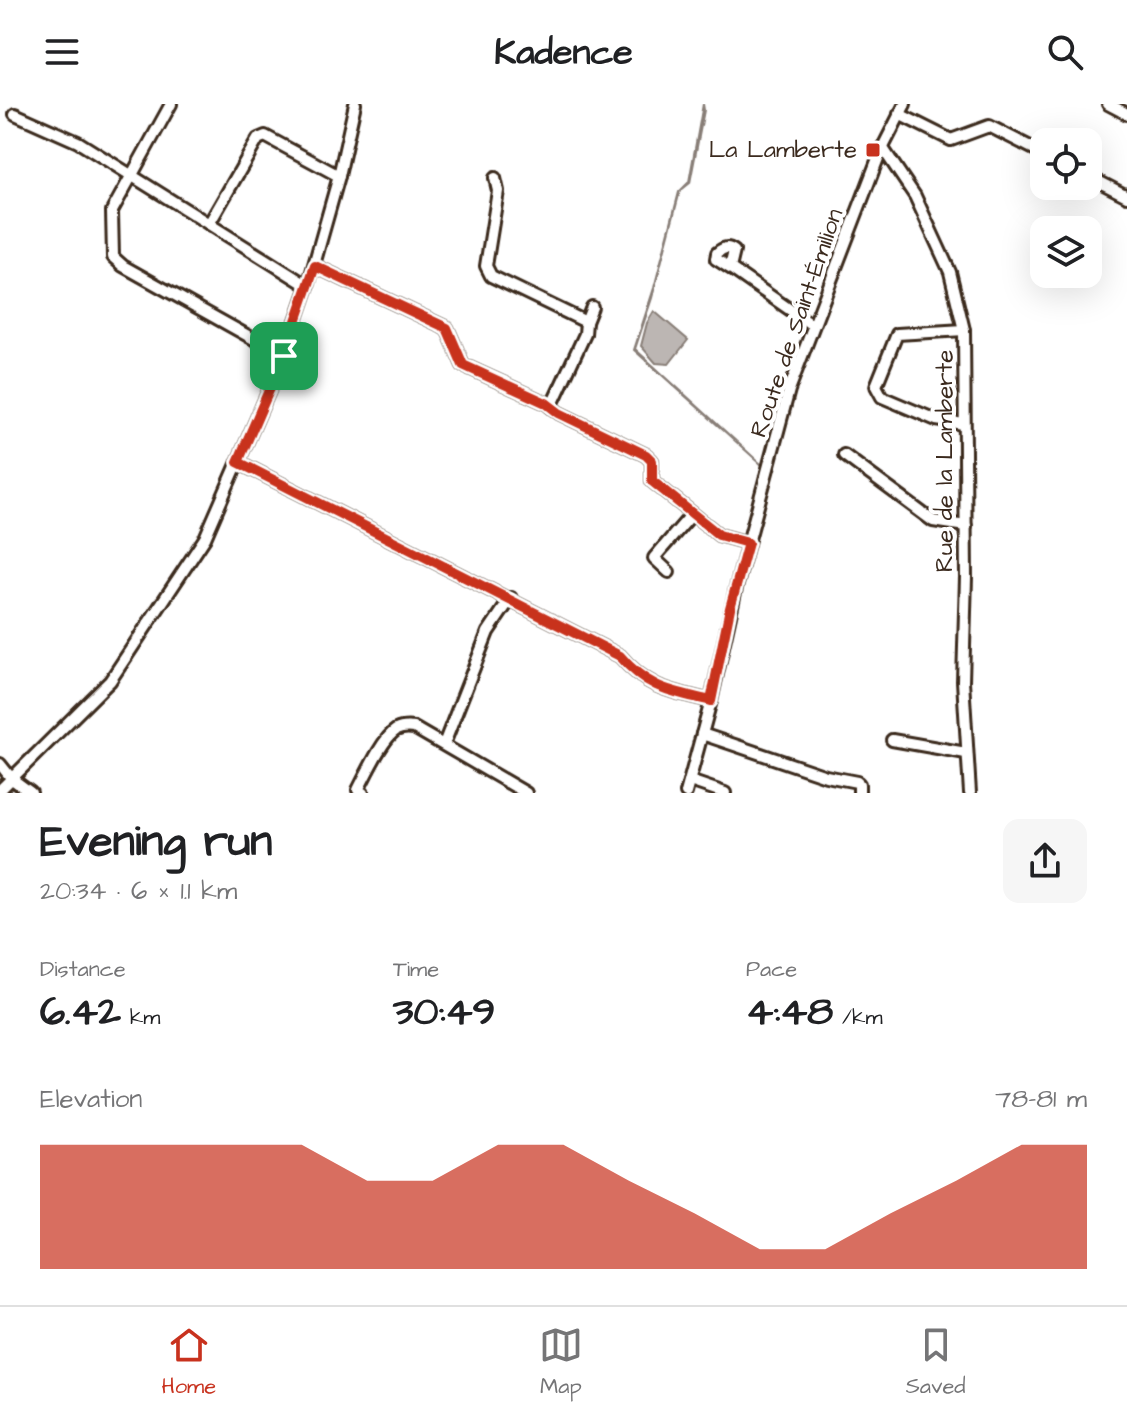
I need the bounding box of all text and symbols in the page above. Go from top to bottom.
text: Kadence [494,27,633,78]
icon: menu [40,30,84,74]
icon: search [1043,30,1087,74]
map controls [1030,128,1102,288]
button: locate [1030,128,1102,200]
place label: La Lamberte [709,133,857,167]
marker: La Lamberte [864,141,882,159]
street label: Route de Saint-Émilion [742,204,852,442]
button: layers [1030,216,1102,288]
pin [250,322,318,390]
icon: arrive [262,334,306,378]
street label: Rue de la Lamberte [928,350,962,572]
text: Evening run [40,812,272,873]
button: share [1003,819,1087,903]
text: 20:34 · 6 × 1.1 km [40,873,237,909]
text: Distance [40,954,126,985]
text: Time [393,954,439,985]
text: Pace [746,954,797,985]
text: 6.42 [40,985,121,1040]
text: 30:49 [393,985,495,1040]
text: 4:48 [746,985,833,1040]
text: km [121,1002,160,1033]
text: /km [833,1002,883,1033]
text: Elevation [40,1081,142,1117]
text: 78–81 m [995,1081,1087,1117]
tab: Home [161,1323,216,1402]
tab: Map [539,1323,583,1402]
tab: Saved [906,1323,966,1402]

